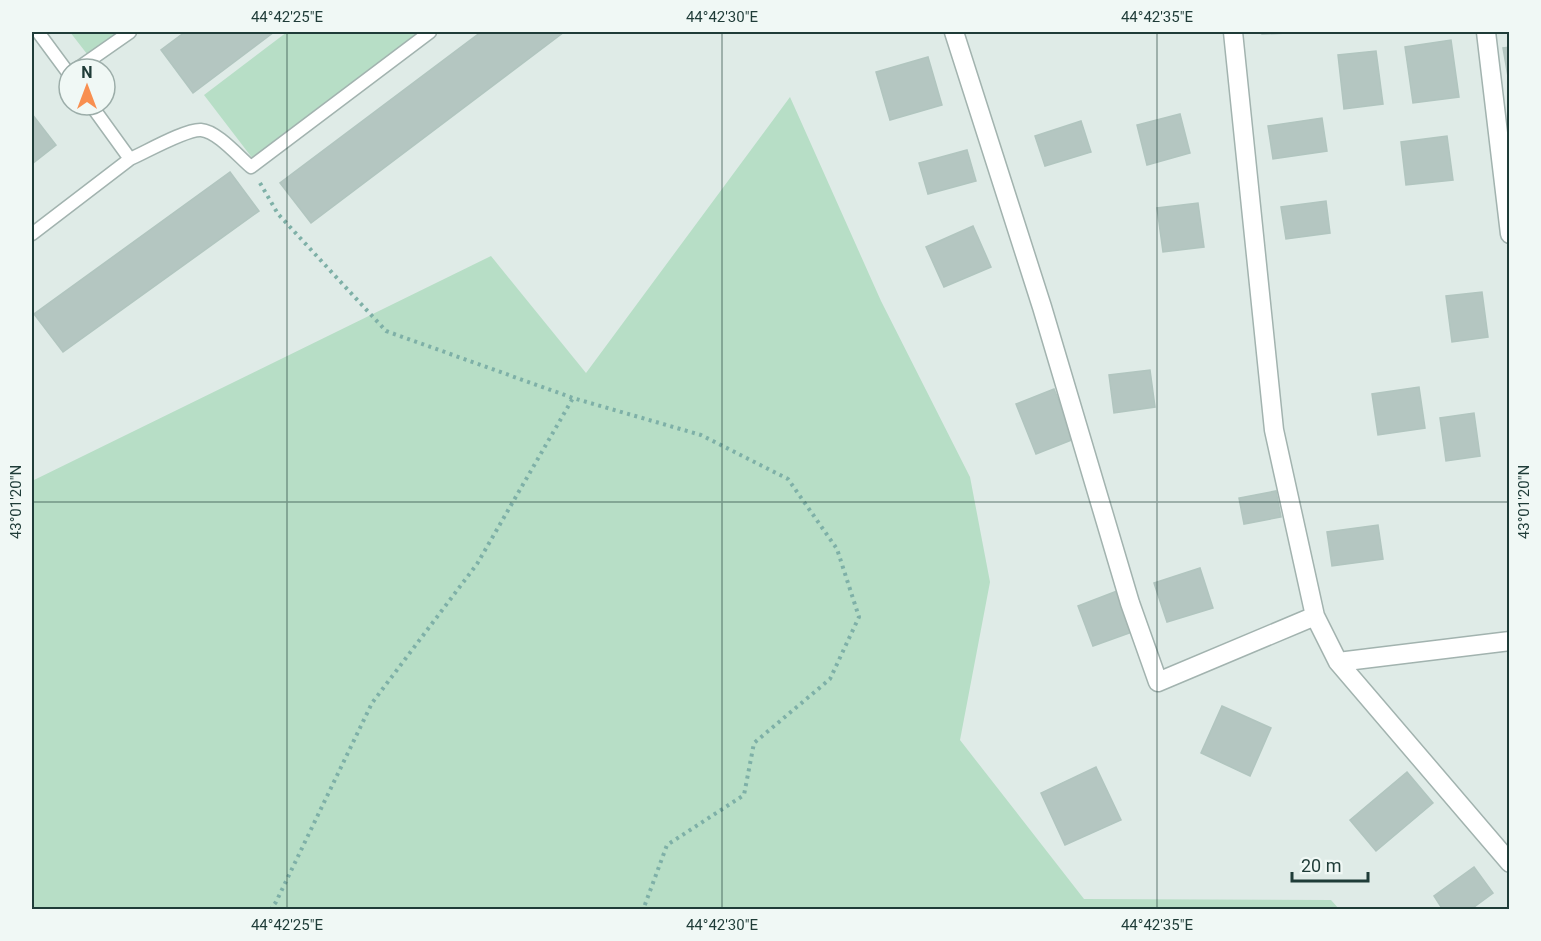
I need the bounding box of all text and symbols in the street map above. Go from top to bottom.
text: 44°42'25"E [251,8,324,26]
text: 44°42'30"E [686,8,759,26]
text: 44°42'35"E [1121,8,1194,26]
north arrow [57,57,117,117]
text: N [81,63,93,82]
text: 43°01'20"N [7,465,25,539]
text: 43°01'20"N [1515,465,1533,539]
scale bar [1292,845,1368,883]
text: 20 m [1301,855,1341,876]
text: 44°42'25"E [251,916,324,934]
text: 44°42'30"E [686,916,759,934]
text: 44°42'35"E [1121,916,1194,934]

